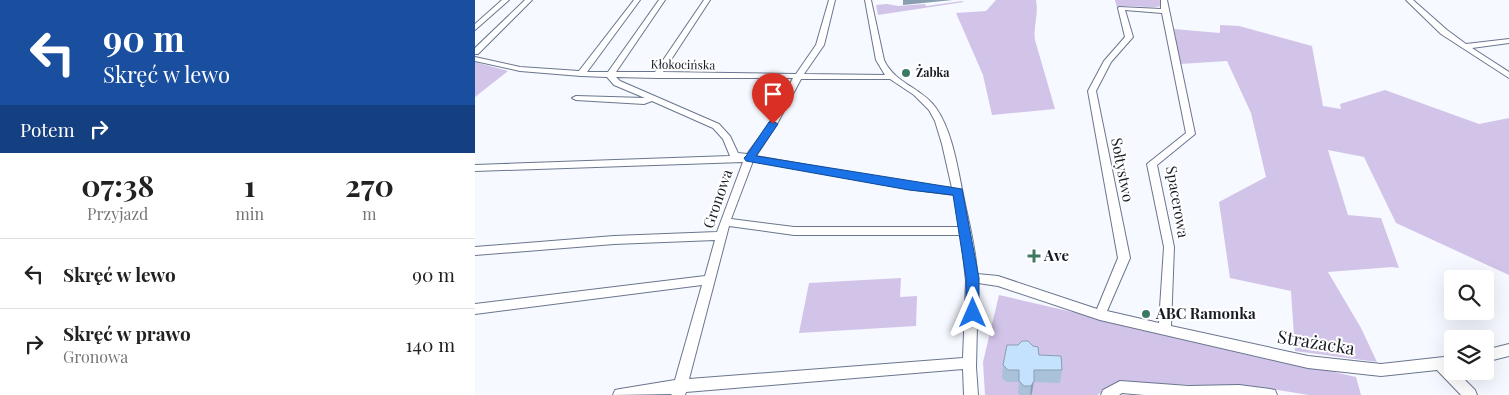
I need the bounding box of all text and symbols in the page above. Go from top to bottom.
text: 90 m [103,14,185,61]
icon: left [20,20,85,85]
street label: Kłokocińska [650,55,716,73]
text: Skręć w lewo [103,59,230,89]
place label: Żabka [916,64,950,80]
marker: Żabka [900,67,912,79]
pin [752,73,794,124]
icon: arrive [759,80,787,108]
icon: right [85,115,113,143]
text: Potem [20,116,75,142]
street label: Sołtystwo [1107,136,1139,204]
street label: Spacerowa [1162,164,1194,240]
text: 07:38 [81,165,154,205]
text: 1 [244,165,255,205]
text: 270 [345,165,394,205]
street label: Gronowa [698,166,737,231]
text: Przyjazd [87,203,148,224]
text: min [235,203,264,224]
text: m [362,203,377,224]
place label: Ave [1043,245,1069,265]
marker: Ave [1028,250,1040,262]
icon: left [20,260,48,288]
text: Skręć w lewo [63,261,176,287]
text: 90 m [412,261,455,287]
map controls [1444,270,1494,380]
button: search [1444,270,1494,320]
position arrow [946,286,998,338]
place label: ABC Ramonka [1155,303,1256,323]
marker: ABC Ramonka [1140,308,1152,320]
text: Skręć w prawo [63,320,191,346]
street label: Strażacka [1276,324,1357,360]
icon: right [20,330,48,358]
button: layers [1444,330,1494,380]
text: 140 m [406,331,455,357]
text: Gronowa [63,346,128,367]

